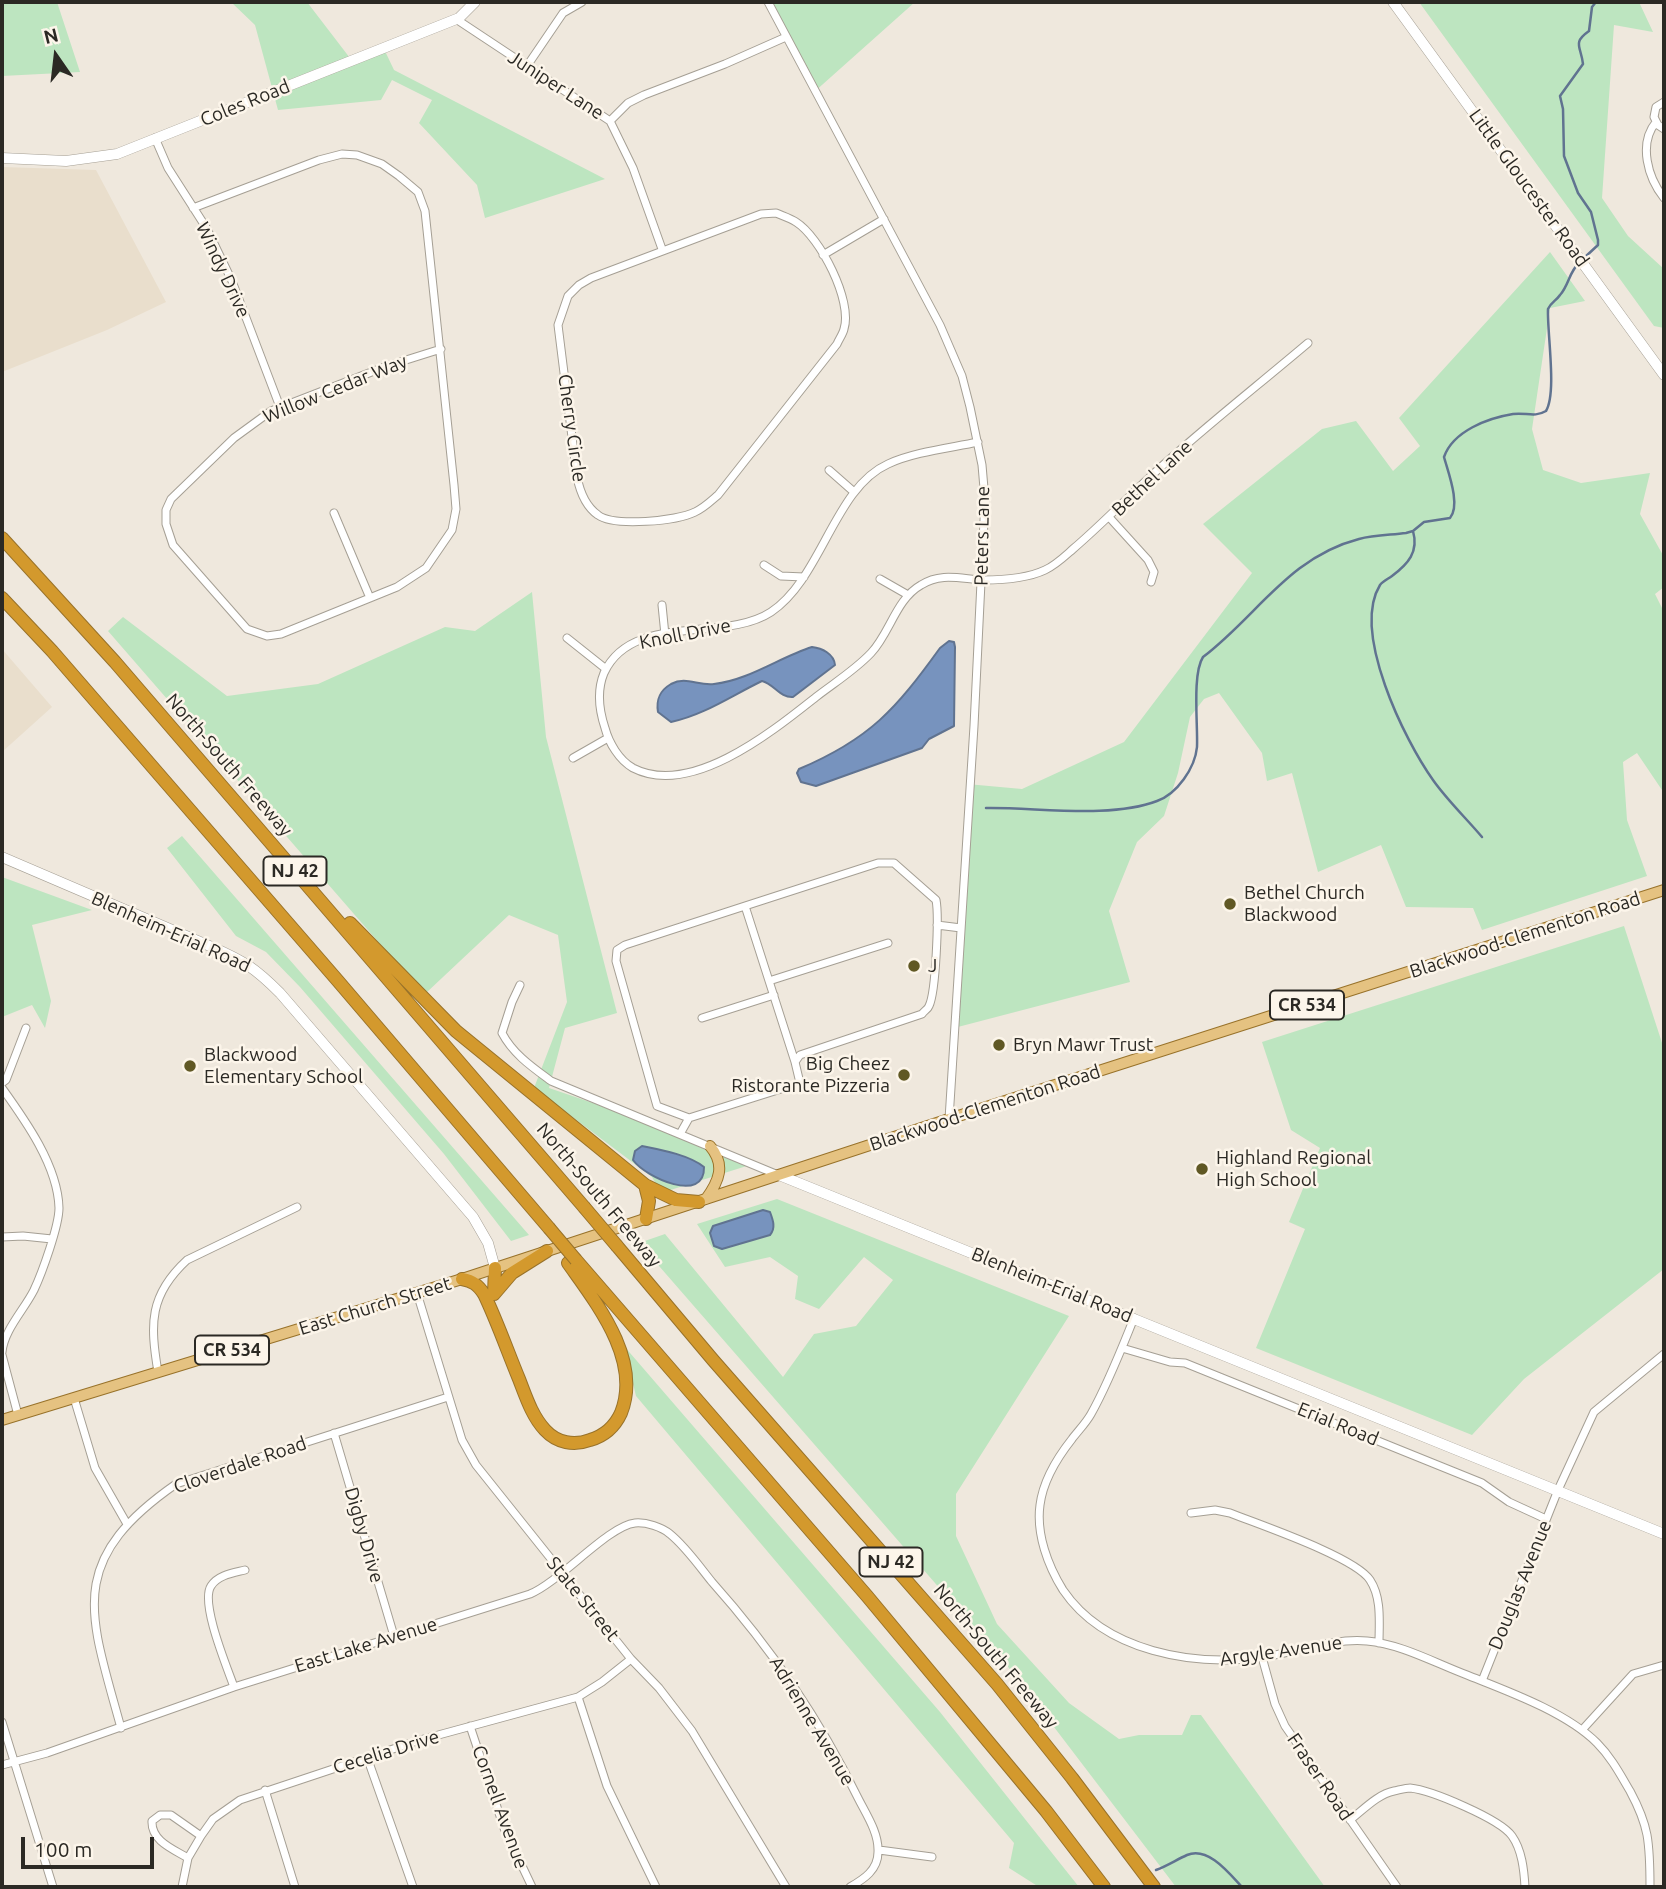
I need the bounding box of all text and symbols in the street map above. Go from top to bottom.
north arrow [21,21,91,91]
text: N [41,23,60,48]
street label: Juniper Lane [504,46,608,124]
street label: Coles Road [197,75,293,131]
street label: Little Gloucester Road [1464,105,1594,271]
street label: Windy Drive [191,219,255,321]
street label: Willow Cedar Way [260,350,410,428]
street label: Cherry Circle [553,372,591,484]
street label: Bethel Lane [1107,435,1197,521]
street label: Peters Lane [970,486,994,586]
street label: Knoll Drive [637,614,733,654]
street label: North-South Freeway [161,689,297,841]
road number: NJ 42 [264,856,326,886]
place label: Bethel Church Blackwood [1244,882,1365,926]
street label: Blenheim-Erial Road [88,887,254,977]
street label: Blackwood-Clementon Road [1407,887,1643,983]
marker: Bethel Church Blackwood [1222,896,1238,912]
place label: J [928,955,937,977]
marker: J [906,958,922,974]
road number: CR 534 [1270,990,1344,1020]
place label: Bryn Mawr Trust [1013,1034,1153,1056]
marker: Bryn Mawr Trust [991,1037,1007,1053]
place label: Blackwood Elementary School [204,1044,363,1088]
place label: Big Cheez Ristorante Pizzeria [731,1053,890,1097]
marker: Blackwood Elementary School [182,1058,198,1074]
street label: Blackwood-Clementon Road [867,1060,1103,1156]
marker: Big Cheez Ristorante Pizzeria [896,1067,912,1083]
street label: North-South Freeway [532,1118,666,1272]
place label: Highland Regional High School [1216,1147,1371,1191]
marker: Highland Regional High School [1194,1161,1210,1177]
street label: Blenheim-Erial Road [968,1242,1136,1328]
street label: East Church Street [296,1272,454,1340]
road number: CR 534 [195,1336,269,1364]
street label: Erial Road [1294,1397,1382,1451]
street label: Cloverdale Road [171,1432,309,1498]
street label: Digby Drive [339,1485,389,1585]
street label: Douglas Avenue [1484,1517,1556,1653]
road number: NJ 42 [860,1548,922,1576]
street label: State Street [542,1552,624,1646]
street label: North-South Freeway [929,1579,1063,1733]
street label: East Lake Avenue [292,1612,440,1678]
street label: Argyle Avenue [1218,1631,1344,1671]
street label: Adrienne Avenue [765,1652,859,1790]
street label: Cecelia Drive [330,1725,442,1779]
street label: Fraser Road [1282,1729,1358,1825]
street label: Cornell Avenue [467,1742,533,1872]
scale bar [24,1822,158,1866]
text: 100 m [34,1837,92,1861]

